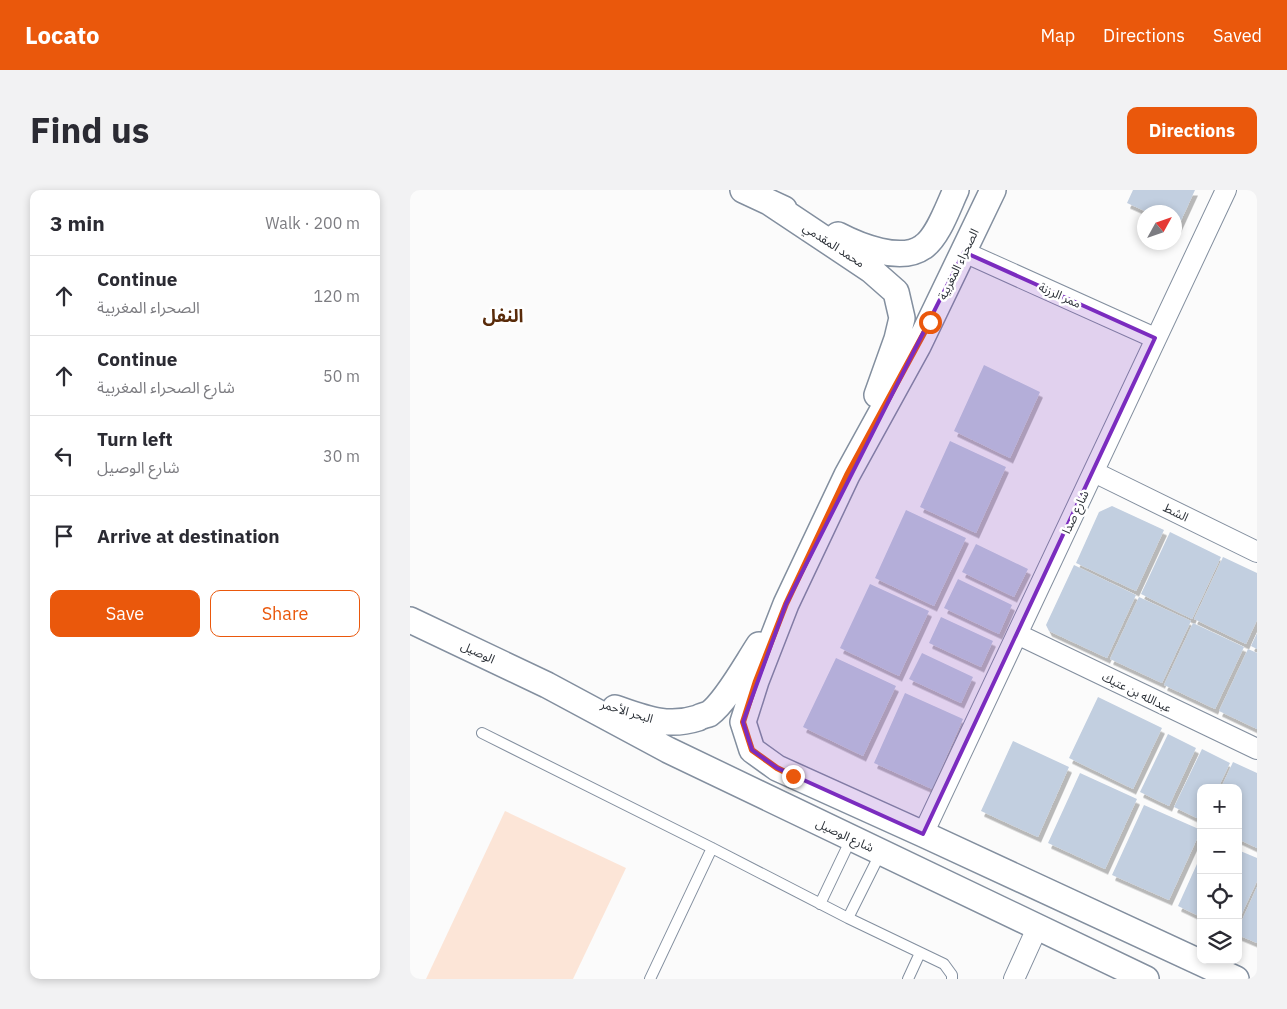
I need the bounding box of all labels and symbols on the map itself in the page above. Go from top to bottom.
north arrow [1137,205,1182,250]
street label: محمد المقدمي [799,220,868,273]
street label: الصحراء المغربية [934,226,982,302]
street label: ممر الرزنة [1037,279,1083,311]
district label: النفل [483,304,523,327]
route start [919,311,942,334]
street label: شارع صدا [1058,488,1093,537]
street label: الشط [1161,500,1191,525]
street label: الوصيل [459,638,497,666]
street label: عبدالله بن عتيك [1100,669,1174,715]
street label: البحر الأحمر [598,696,655,726]
route end [782,765,805,788]
street label: شارع الوصيل [813,815,876,857]

